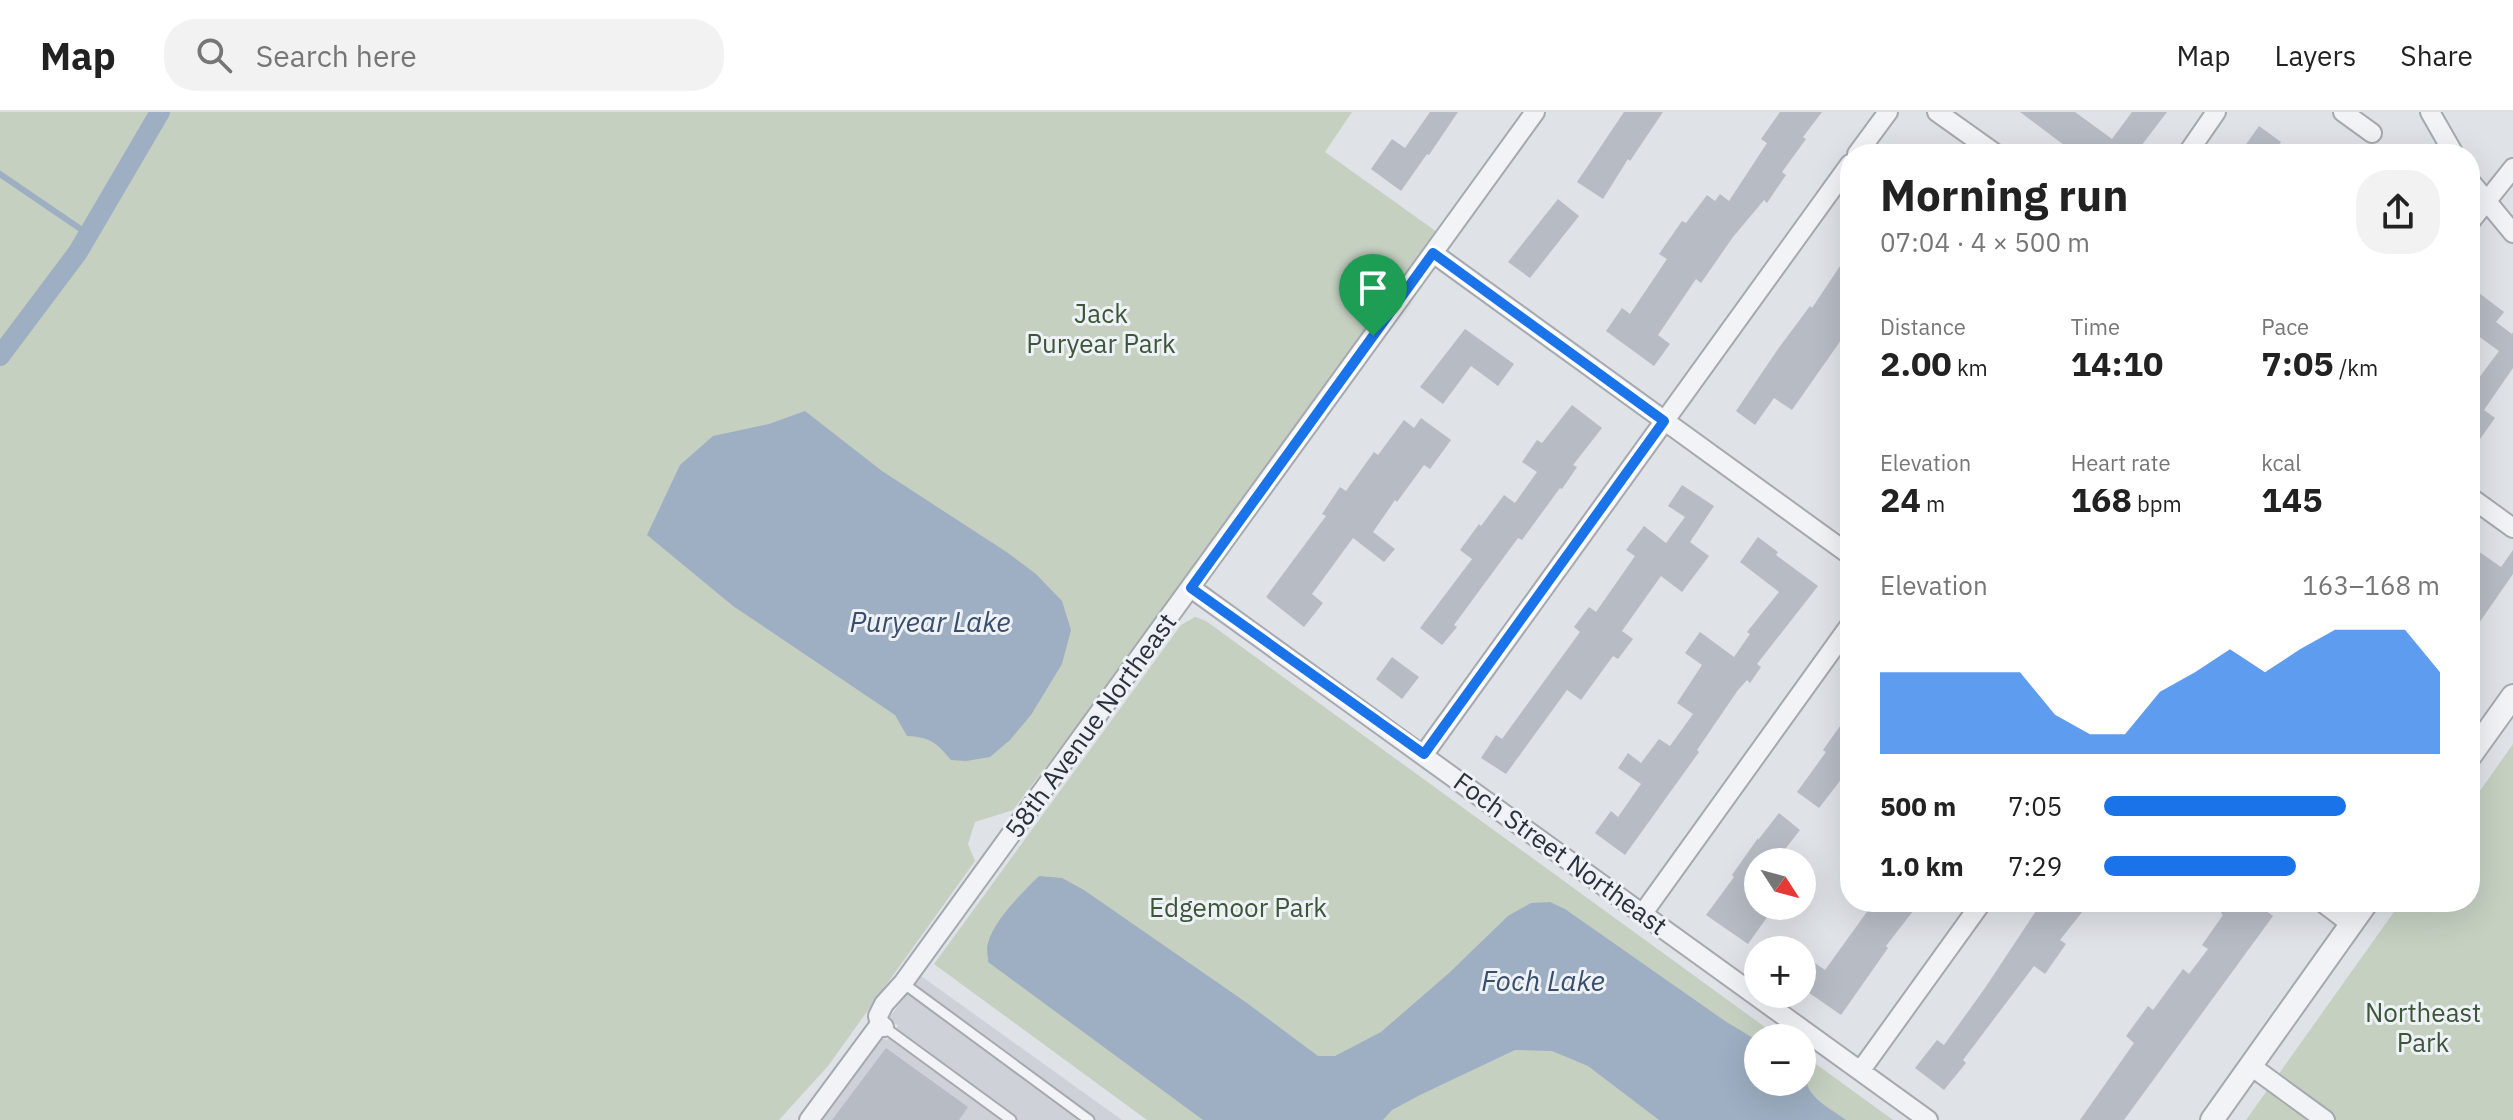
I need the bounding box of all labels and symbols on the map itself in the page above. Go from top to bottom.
pin [1339,254,1407,336]
park label: Jack Puryear Park [1026,296,1176,360]
water label: Puryear Lake [849,603,1011,640]
street label: 58th Avenue Northeast [997,606,1183,844]
street label: Foch Street Northeast [1447,764,1675,942]
north arrow [1744,848,1816,920]
park label: Edgemoor Park [1149,890,1327,924]
water label: Foch Lake [1481,962,1605,999]
park label: Northeast Park [2365,995,2481,1059]

